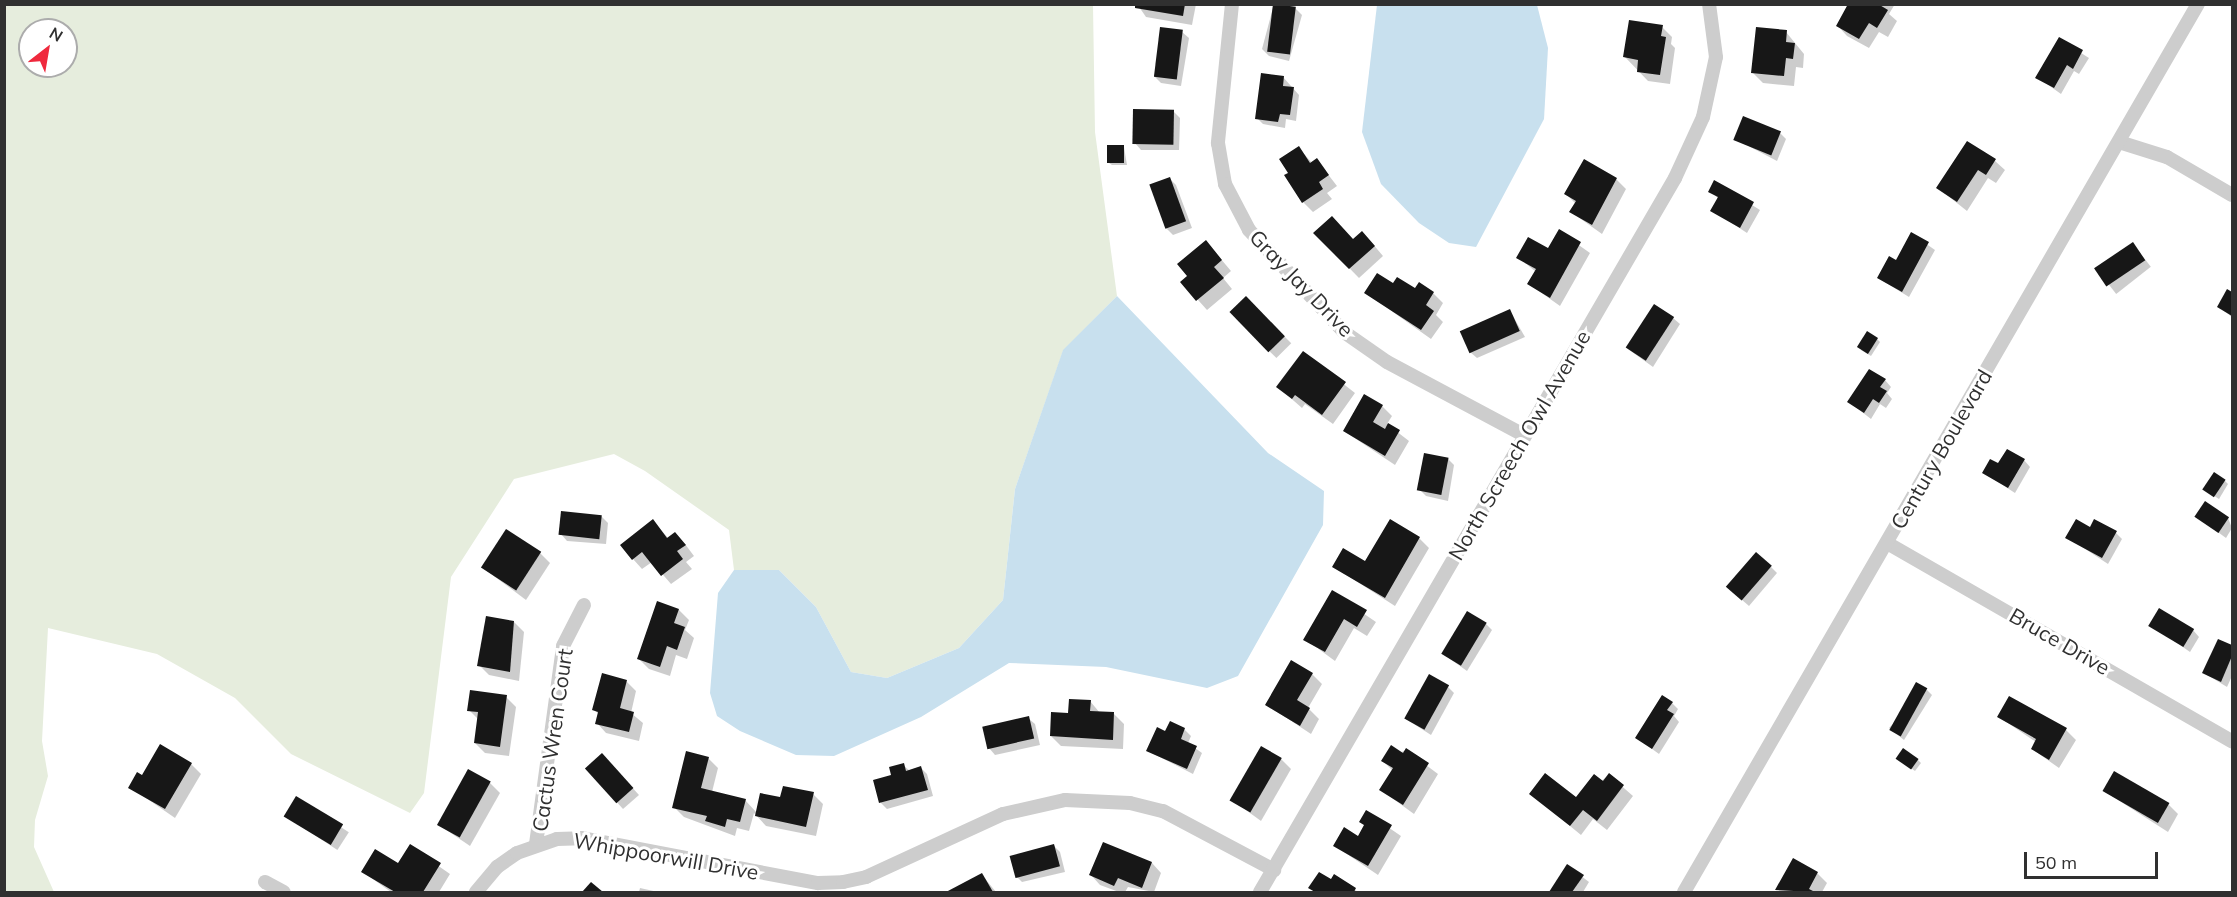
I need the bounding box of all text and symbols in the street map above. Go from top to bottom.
north arrow [18,18,78,78]
text: N [46,23,67,46]
street label: Gray Jay Drive [1245,224,1359,342]
street label: North Screech Owl Avenue [1443,326,1595,564]
street label: Century Boulevard [1885,365,1997,533]
street label: Bruce Drive [2005,602,2115,680]
street label: Cactus Wren Court [527,647,577,833]
street label: Whippoorwill Drive [571,827,761,885]
scale bar [2027,840,2160,878]
text: 50 m [2035,851,2077,874]

